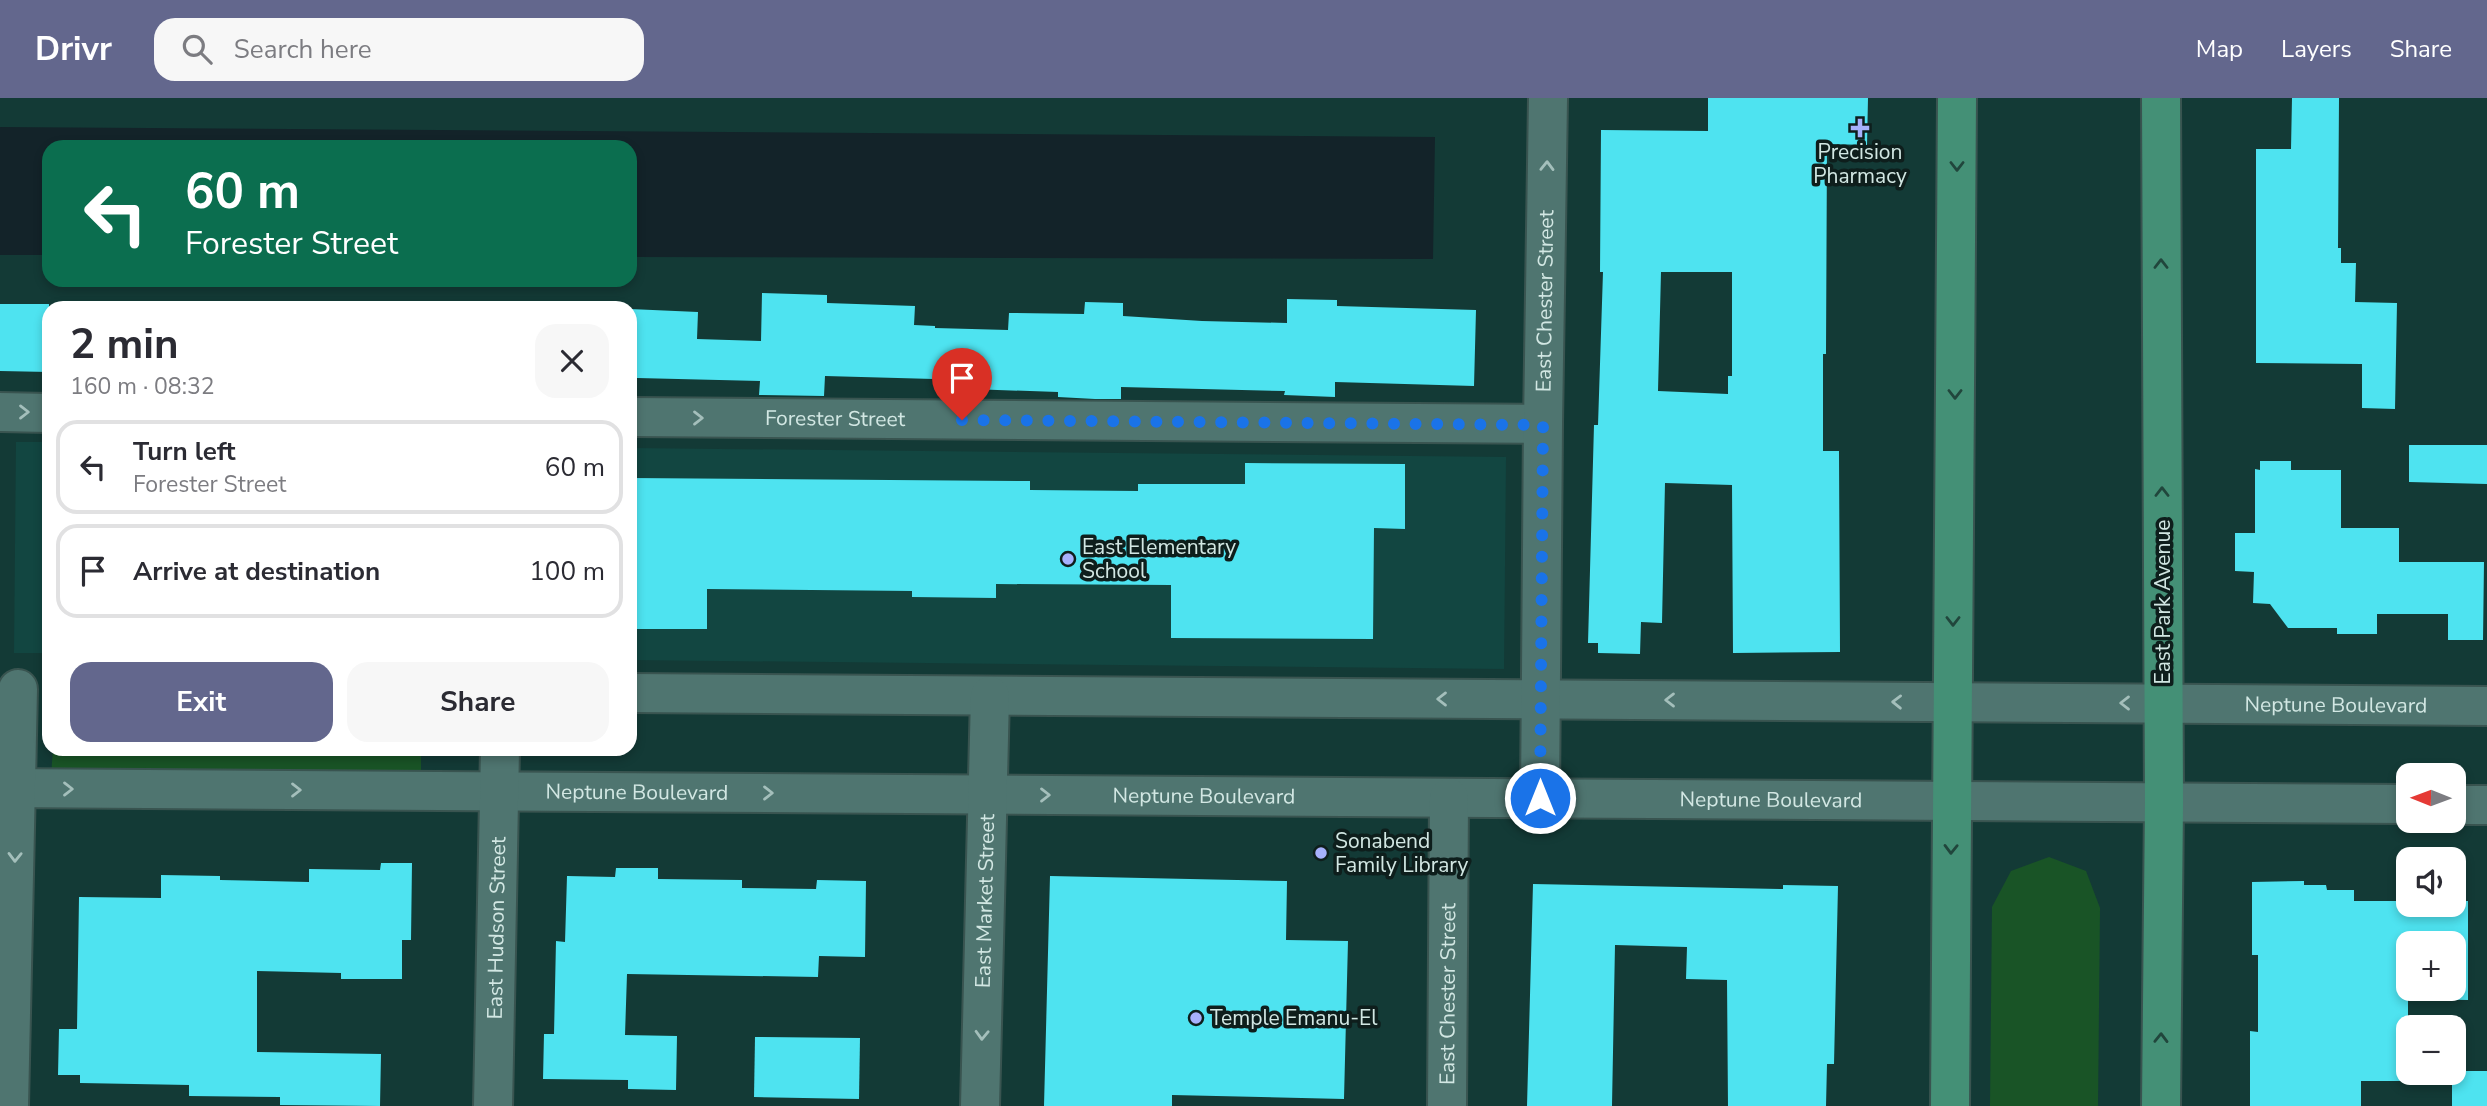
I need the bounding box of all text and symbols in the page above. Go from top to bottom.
search box [154,18,644,81]
text: Drivr [35,27,112,72]
icon: search [178,30,216,68]
text: Search here [234,32,372,67]
text: Map [2196,33,2243,65]
text: Layers [2281,33,2352,65]
text: Share [2390,33,2452,65]
marker: Precision Pharmacy [1852,120,1868,136]
place label: Precision Pharmacy [1813,138,1907,190]
text: 60 m [185,158,300,225]
one-way arrow [1539,160,1555,170]
one-way arrow [1949,161,1965,172]
icon: left [70,168,161,259]
street label: East Chester Street [1529,209,1560,392]
text: Forester Street [185,222,398,265]
one-way arrow [2153,259,2169,269]
text: 2 min [70,316,179,373]
button: close [535,324,609,398]
pin [932,348,992,420]
icon: arrive [943,359,981,397]
text: 160 m · 08:32 [70,371,215,402]
one-way arrow [1947,389,1963,399]
one-way arrow [20,404,30,420]
street label: Forester Street [765,404,906,433]
one-way arrow [693,410,704,426]
text: Turn left [133,434,236,469]
icon: left [74,448,112,486]
text: 60 m [545,450,605,485]
text: Forester Street [133,469,286,500]
one-way arrow [2154,486,2170,497]
street label: East Park Avenue [2149,520,2177,684]
place label: East Elementary School [1082,533,1236,585]
marker: East Elementary School [1060,551,1076,567]
icon: arrive [74,552,112,590]
text: Arrive at destination [133,554,380,589]
text: 100 m [529,554,605,589]
one-way arrow [1946,616,1961,627]
button: Exit [70,662,333,742]
button: Share [347,662,609,742]
street label: Neptune Boulevard [2244,690,2427,720]
one-way arrow [1437,691,1447,707]
one-way arrow [1664,692,1675,708]
one-way arrow [1892,694,1902,710]
one-way arrow [2119,695,2130,711]
position arrow [1503,761,1577,835]
north arrow [2396,763,2466,833]
map controls [2396,763,2466,1085]
street label: Neptune Boulevard [546,778,728,807]
one-way arrow [63,781,74,797]
street label: Neptune Boulevard [1112,781,1295,811]
one-way arrow [291,782,301,798]
street label: Neptune Boulevard [1679,785,1862,814]
one-way arrow [763,786,774,801]
one-way arrow [1040,787,1050,803]
street label: East Market Street [969,813,1001,988]
place label: Sonabend Family Library [1335,827,1468,879]
street label: East Hudson Street [481,836,512,1020]
one-way arrow [1944,843,1959,854]
marker: Sonabend Family Library [1313,845,1329,861]
button: sound [2396,847,2466,917]
one-way arrow [7,852,23,862]
street label: East Chester Street [1433,902,1462,1085]
button: + [2396,931,2466,1001]
place label: Temple Emanu-El [1210,1004,1378,1032]
marker: Temple Emanu-El [1188,1010,1204,1026]
button: − [2396,1015,2466,1085]
one-way arrow [974,1030,990,1040]
one-way arrow [2153,1032,2169,1043]

